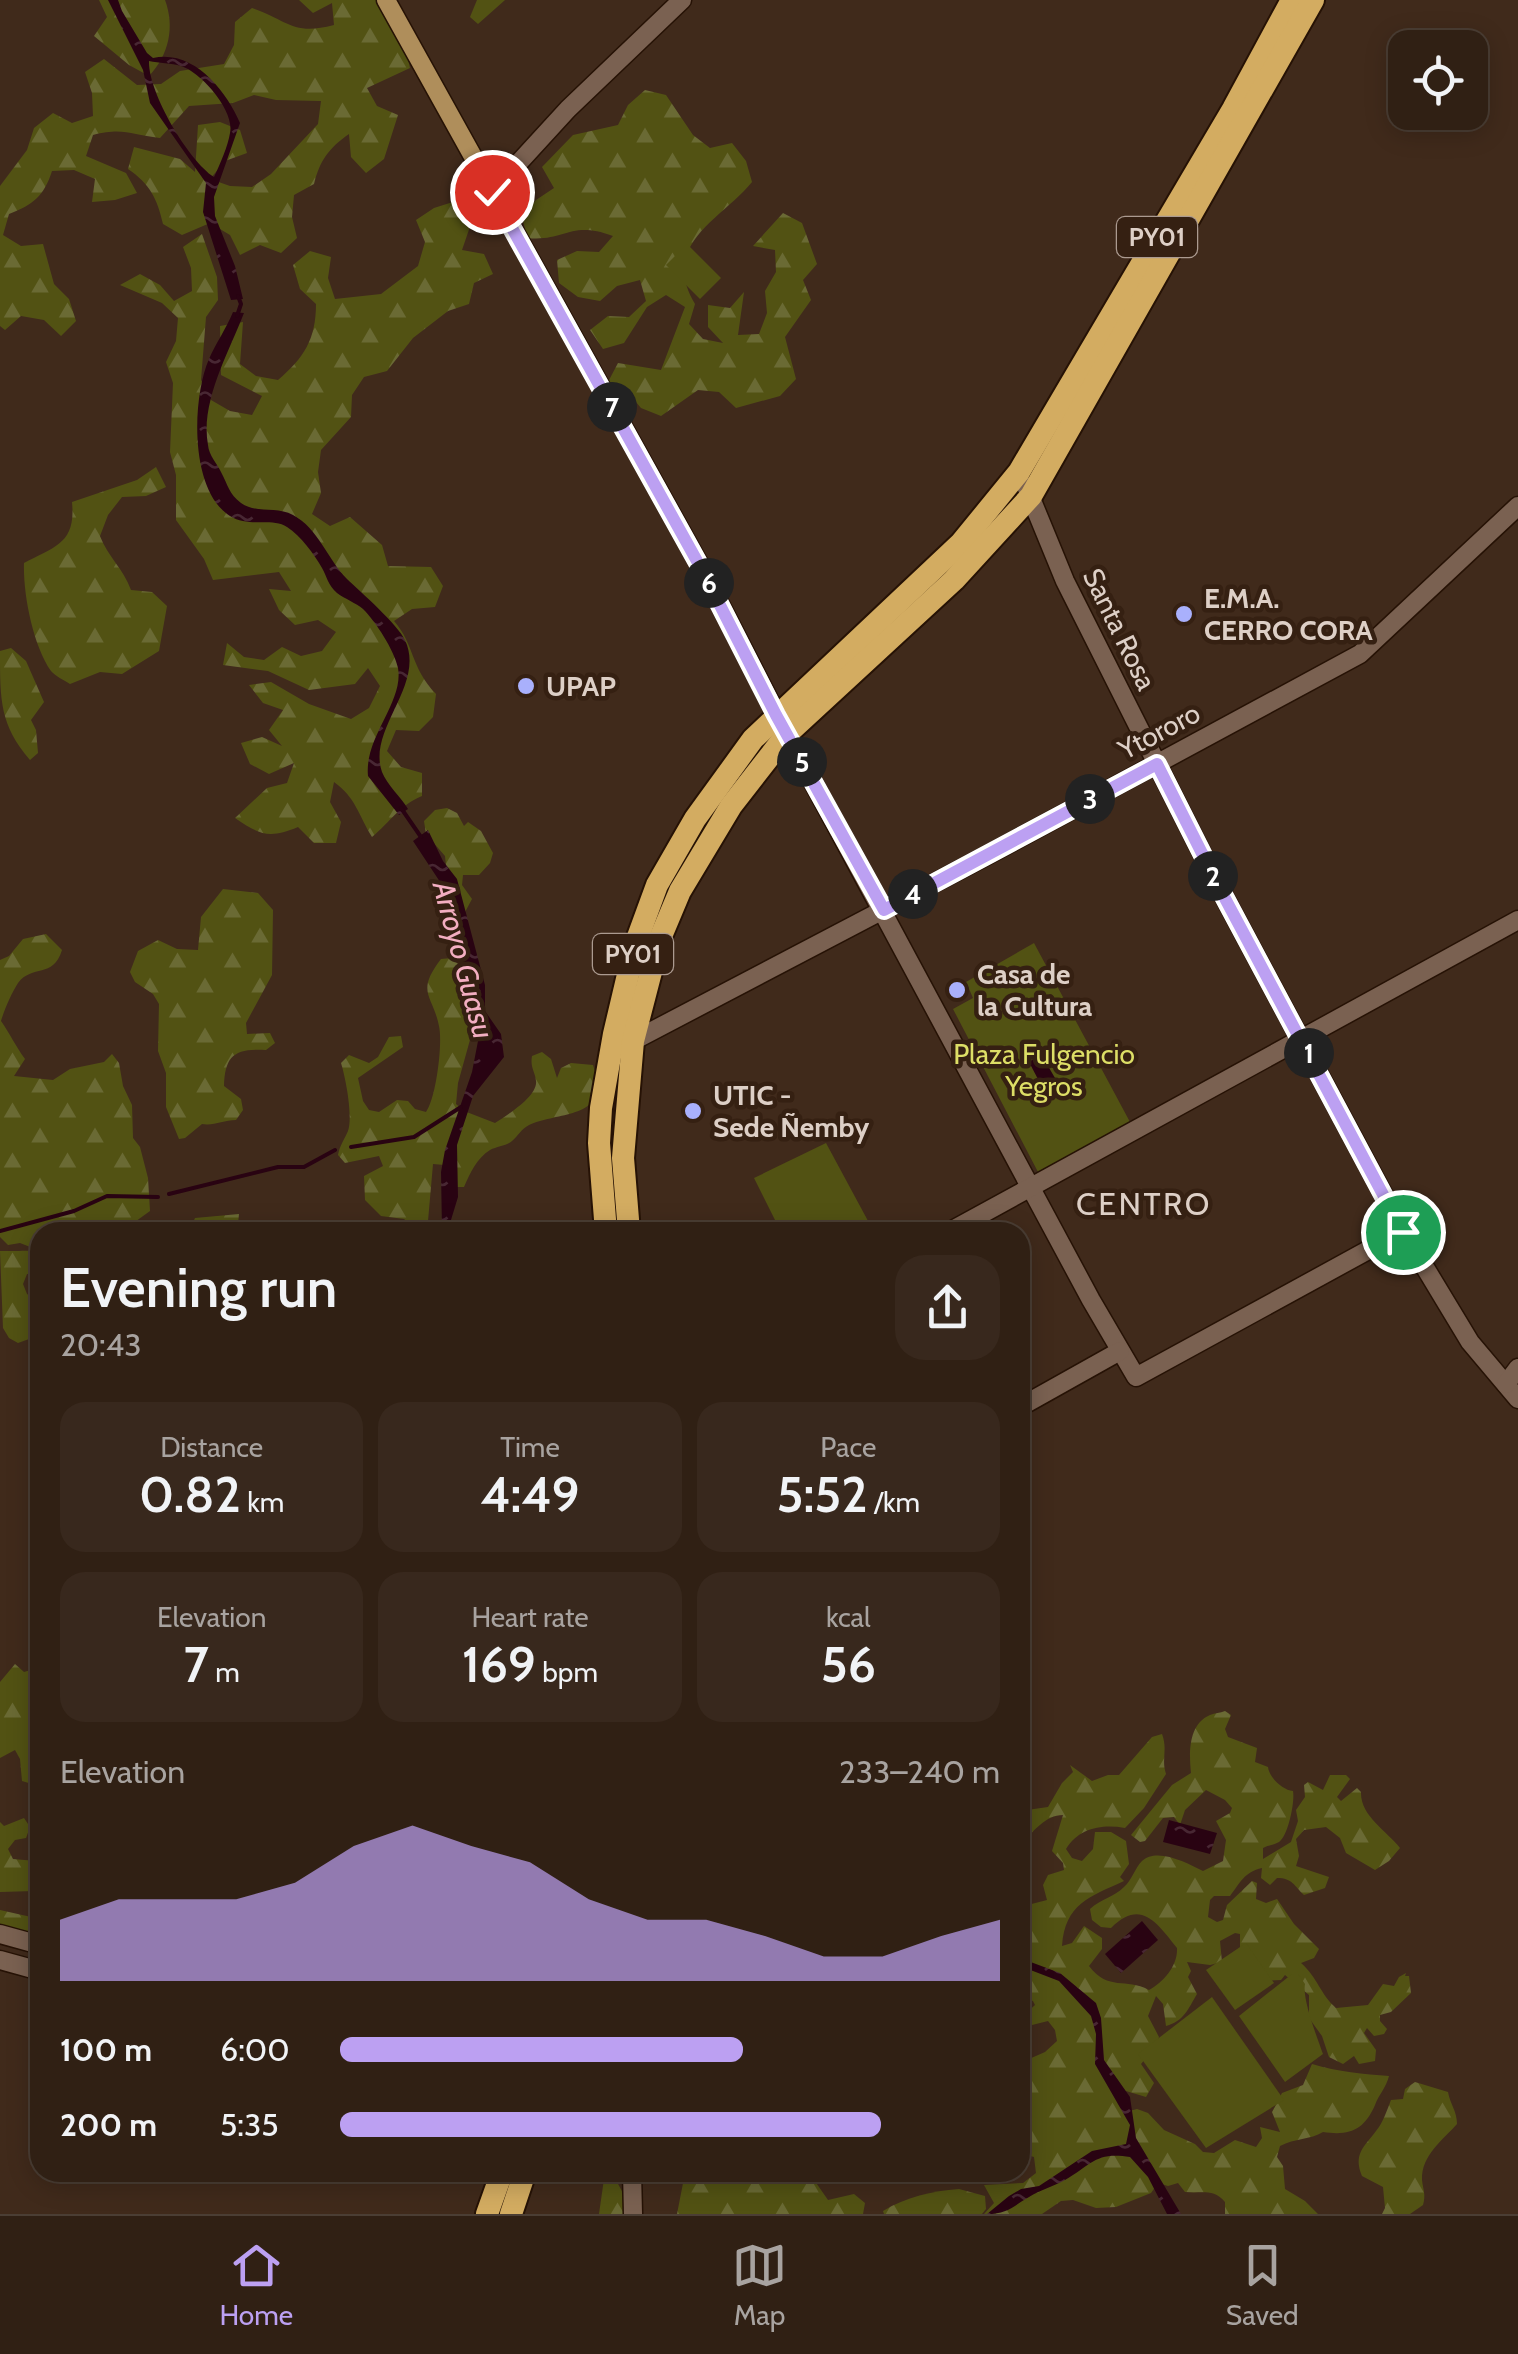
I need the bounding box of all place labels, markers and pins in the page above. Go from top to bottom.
pin [450,150,535,235]
pin: 7 [587,382,637,432]
pin: 6 [684,558,734,608]
place label: E.M.A. CERRO CORA [1204,581,1373,647]
marker: E.M.A. CERRO CORA [1173,603,1195,625]
place label: UPAP [546,669,616,703]
marker: UPAP [515,675,537,697]
pin: 5 [777,737,827,787]
pin: 3 [1065,774,1115,824]
pin: 2 [1188,851,1238,901]
pin: 4 [888,869,938,919]
place label: Casa de la Cultura [977,957,1092,1023]
marker: Casa de la Cultura [946,979,968,1001]
pin: 1 [1284,1028,1334,1078]
place label: UTIC - Sede Ñemby [713,1078,869,1144]
marker: UTIC - Sede Ñemby [682,1100,704,1122]
pin [1361,1190,1446,1275]

